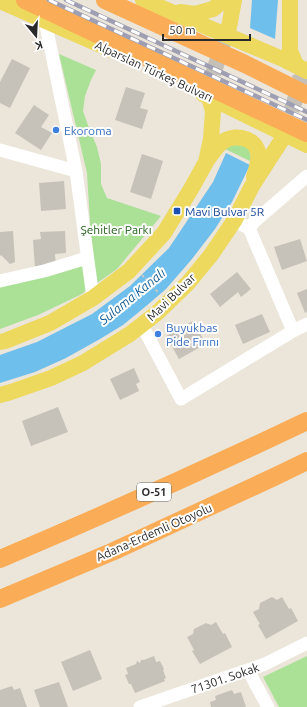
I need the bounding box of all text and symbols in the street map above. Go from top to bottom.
north arrow [16,16,56,56]
scale bar [163,16,250,42]
text: 50 m [169,23,196,36]
street label: Alparslan Türkeş Bulvarı [93,38,215,104]
text: K [33,39,44,53]
place label: Ekoroma [64,124,112,137]
marker: Ekoroma [51,125,61,135]
place label: Mavi Bulvar 5R [185,205,265,218]
marker: Mavi Bulvar 5R [172,206,182,216]
park label: Şehitler Parkı [80,223,152,236]
water label: Sulama Kanalı [95,265,168,327]
street label: Mavi Bulvar [144,270,198,323]
place label: Buyukbas Pide Fırını [166,321,219,348]
marker: Buyukbas Pide Fırını [153,329,163,339]
road number: O-51 [137,483,171,501]
street label: Adana-Erdemli Otoyolu [94,501,214,563]
street label: 71301. Sokak [189,660,261,696]

